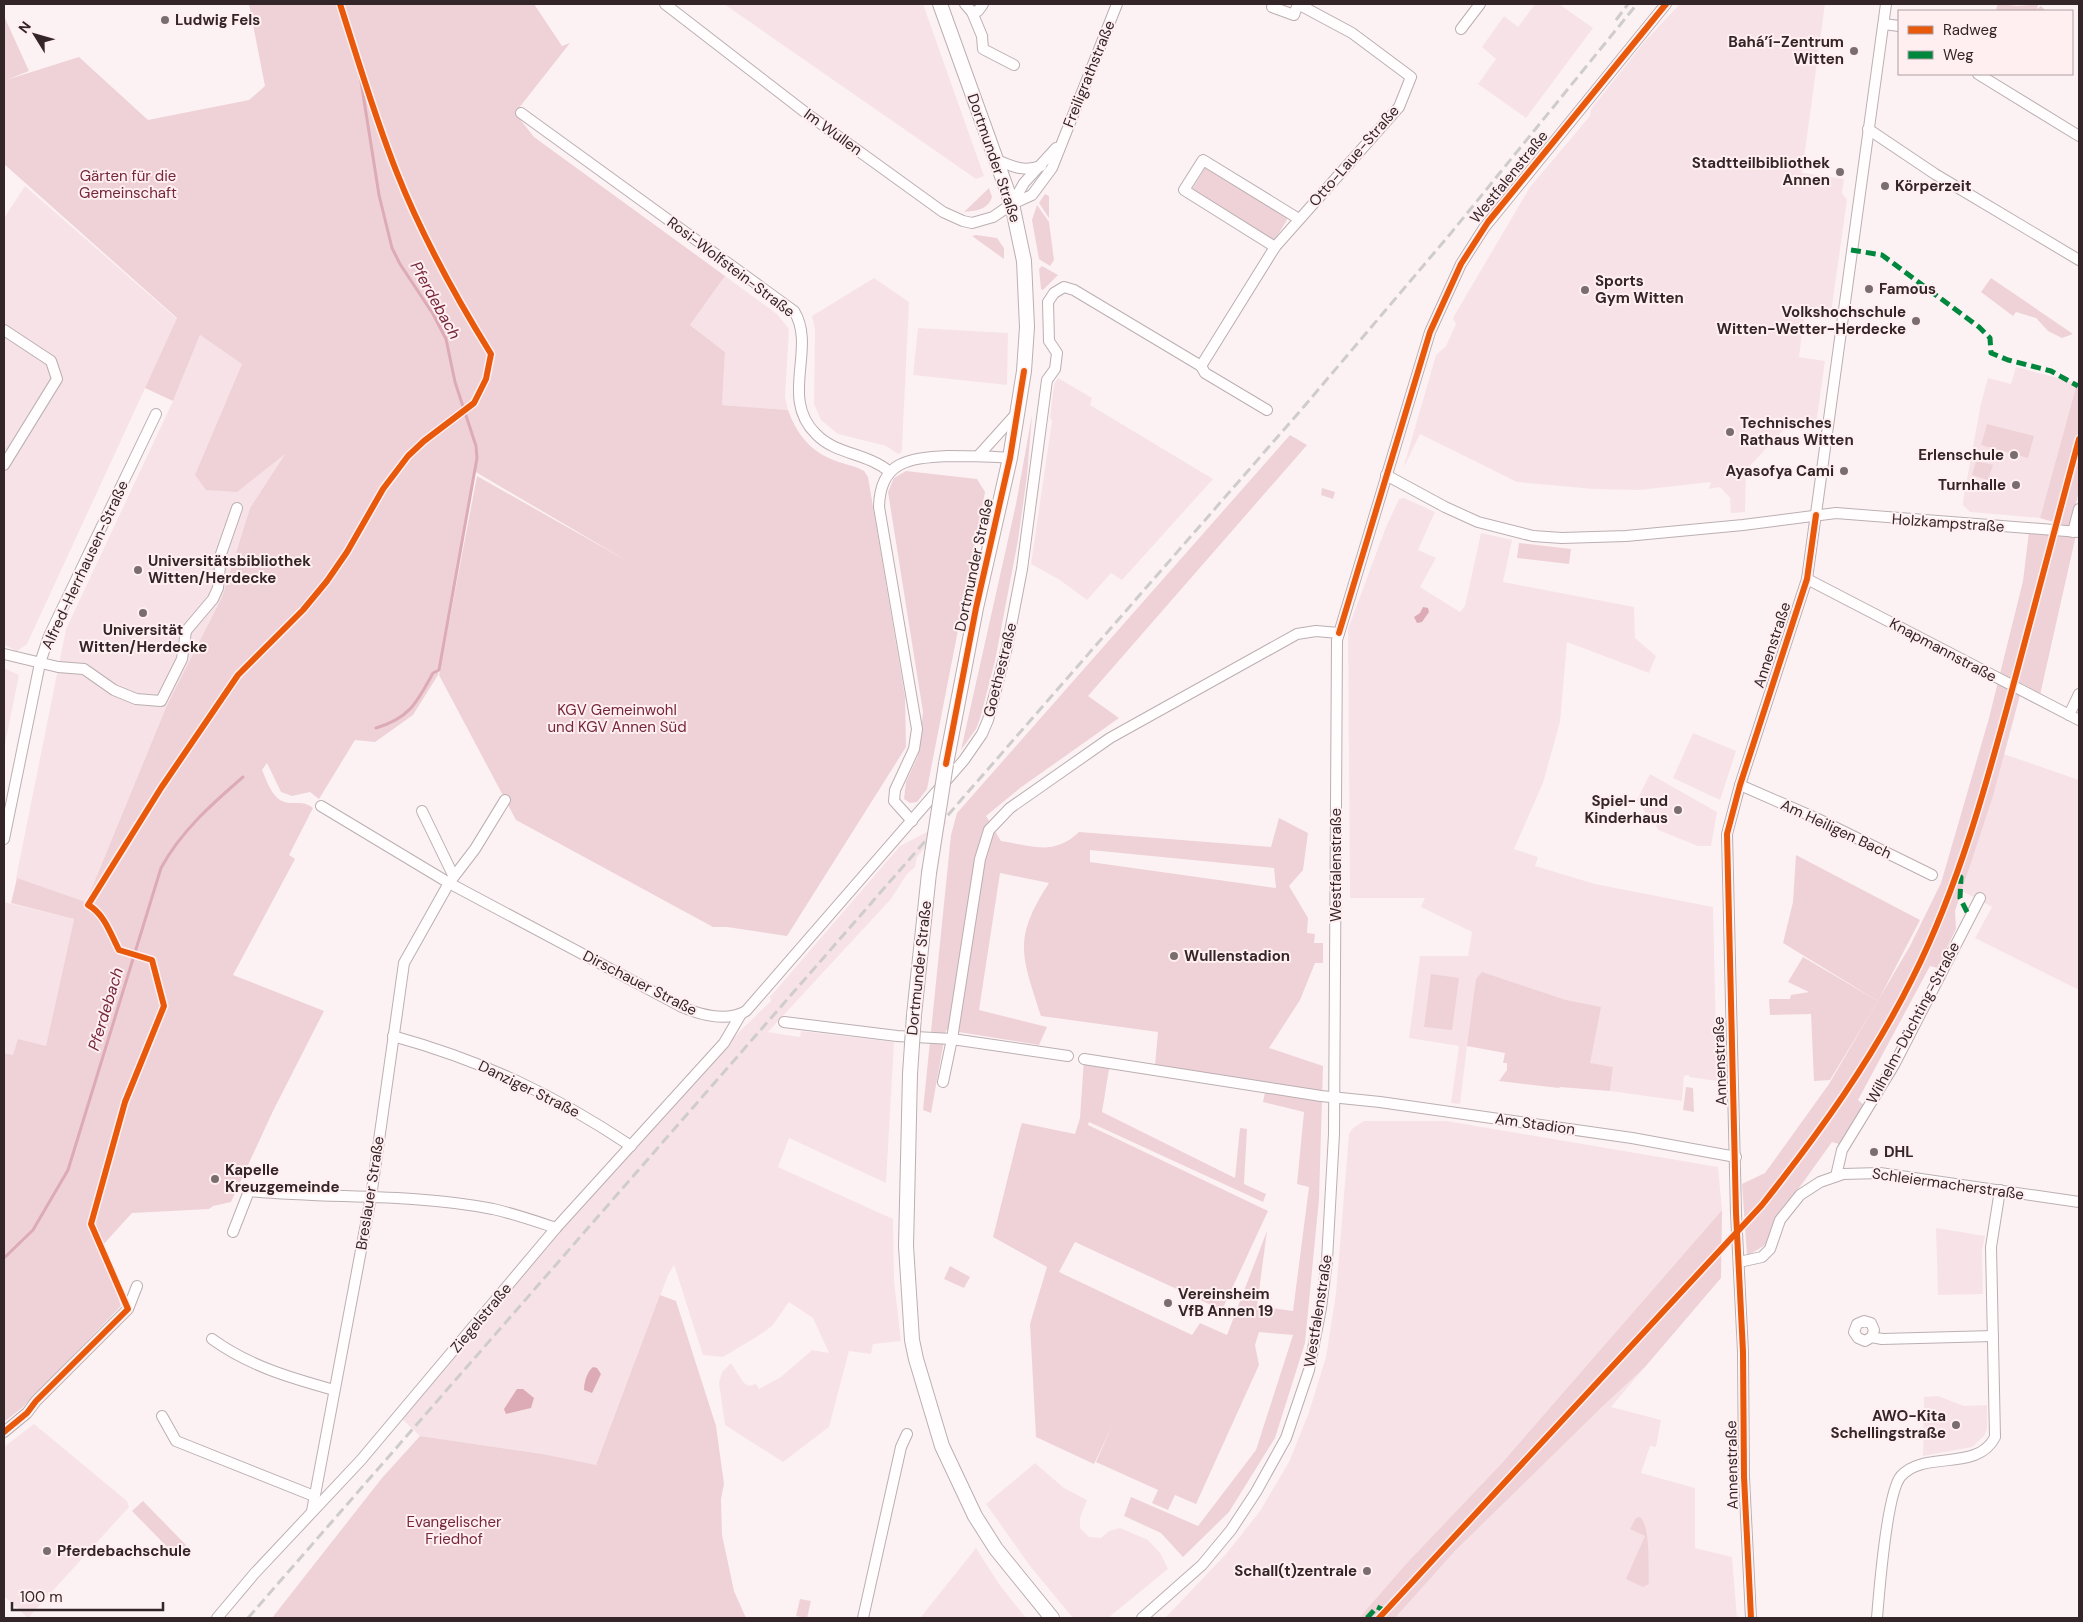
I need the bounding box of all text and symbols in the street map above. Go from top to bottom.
north arrow [10,10,60,60]
place label: Ludwig Fels [175,10,260,30]
legend [1898,10,2073,75]
marker: Ludwig Fels [159,14,171,26]
text: N [14,18,35,37]
street label: Freiligrathstraße [1058,18,1120,130]
text: Radweg [1943,20,1997,40]
place label: Bahá’í-Zentrum Witten [1728,32,1844,69]
marker: Bahá’í-Zentrum Witten [1848,45,1860,57]
text: Weg [1943,45,1974,65]
street label: Dortmunder Straße [963,91,1025,225]
street label: Otto-Laue-Straße [1304,101,1404,211]
street label: Im Wullen [800,104,866,160]
street label: Westfalenstraße [1465,126,1553,228]
place label: Stadtteilbibliothek Annen [1692,153,1830,190]
park label: Gärten für die Gemeinschaft [79,166,177,203]
marker: Stadtteilbibliothek Annen [1834,166,1846,178]
place label: Körperzeit [1895,176,1971,196]
marker: Körperzeit [1879,180,1891,192]
street label: Rosi-Wolfstein-Straße [663,212,799,322]
water label: Pferdebach [406,258,466,343]
place label: Sports Gym Witten [1595,271,1684,308]
place label: Famous [1879,279,1936,299]
marker: Famous [1863,283,1875,295]
marker: Sports Gym Witten [1579,284,1591,296]
place label: Volkshochschule Witten-Wetter-Herdecke [1717,302,1906,339]
marker: Volkshochschule Witten-Wetter-Herdecke [1910,315,1922,327]
place label: Technisches Rathaus Witten [1740,413,1854,450]
marker: Technisches Rathaus Witten [1724,426,1736,438]
place label: Erlenschule [1918,445,2004,465]
marker: Erlenschule [2008,449,2020,461]
place label: Ayasofya Cami [1725,461,1834,481]
marker: Ayasofya Cami [1838,465,1850,477]
place label: Turnhalle [1938,475,2006,495]
street label: Alfred-Herrhausen-Straße [37,477,133,653]
marker: Turnhalle [2010,479,2022,491]
street label: Dortmunder Straße [950,497,998,633]
street label: Holzkampstraße [1891,509,2005,537]
place label: Universitätsbibliothek Witten/Herdecke [148,551,311,588]
marker: Universitätsbibliothek Witten/Herdecke [132,564,144,576]
street label: Annenstraße [1749,599,1795,691]
marker: Universität Witten/Herdecke [137,607,149,619]
street label: Knapmannstraße [1886,613,2000,687]
place label: Universität Witten/Herdecke [79,620,207,657]
street label: Goethestraße [979,621,1021,719]
park label: KGV Gemeinwohl und KGV Annen Süd [547,700,687,737]
place label: Spiel- und Kinderhaus [1585,791,1668,828]
street label: Am Heiligen Bach [1777,795,1895,863]
marker: Spiel- und Kinderhaus [1672,804,1684,816]
street label: Westfalenstraße [1326,808,1346,922]
street label: Dortmunder Straße [902,900,936,1036]
street label: Wilhelm-Düchting-Straße [1862,939,1964,1107]
street label: Dirschauer Straße [580,946,700,1020]
place label: Wullenstadion [1184,946,1290,966]
marker: Wullenstadion [1168,950,1180,962]
water label: Pferdebach [83,965,128,1053]
street label: Annenstraße [1708,1016,1732,1106]
street label: Danziger Straße [475,1056,583,1122]
street label: Am Stadion [1494,1108,1576,1140]
street label: Breslauer Straße [351,1135,389,1251]
place label: DHL [1884,1142,1914,1162]
marker: DHL [1868,1146,1880,1158]
place label: Kapelle Kreuzgemeinde [225,1160,339,1197]
street label: Schleiermacherstraße [1871,1163,2025,1205]
marker: Kapelle Kreuzgemeinde [209,1173,221,1185]
street label: Westfalenstraße [1299,1253,1337,1369]
street label: Ziegelstraße [446,1279,516,1357]
place label: Vereinsheim VfB Annen 19 [1178,1284,1273,1321]
marker: Vereinsheim VfB Annen 19 [1162,1297,1174,1309]
place label: AWO-Kita Schellingstraße [1830,1406,1946,1443]
marker: AWO-Kita Schellingstraße [1950,1419,1962,1431]
street label: Annenstraße [1721,1420,1743,1510]
park label: Evangelischer Friedhof [406,1512,502,1549]
place label: Pferdebachschule [57,1541,191,1561]
marker: Pferdebachschule [41,1545,53,1557]
place label: Schall(t)zentrale [1234,1561,1357,1581]
marker: Schall(t)zentrale [1361,1565,1373,1577]
scale bar [12,1580,164,1612]
text: 100 m [20,1587,63,1607]

